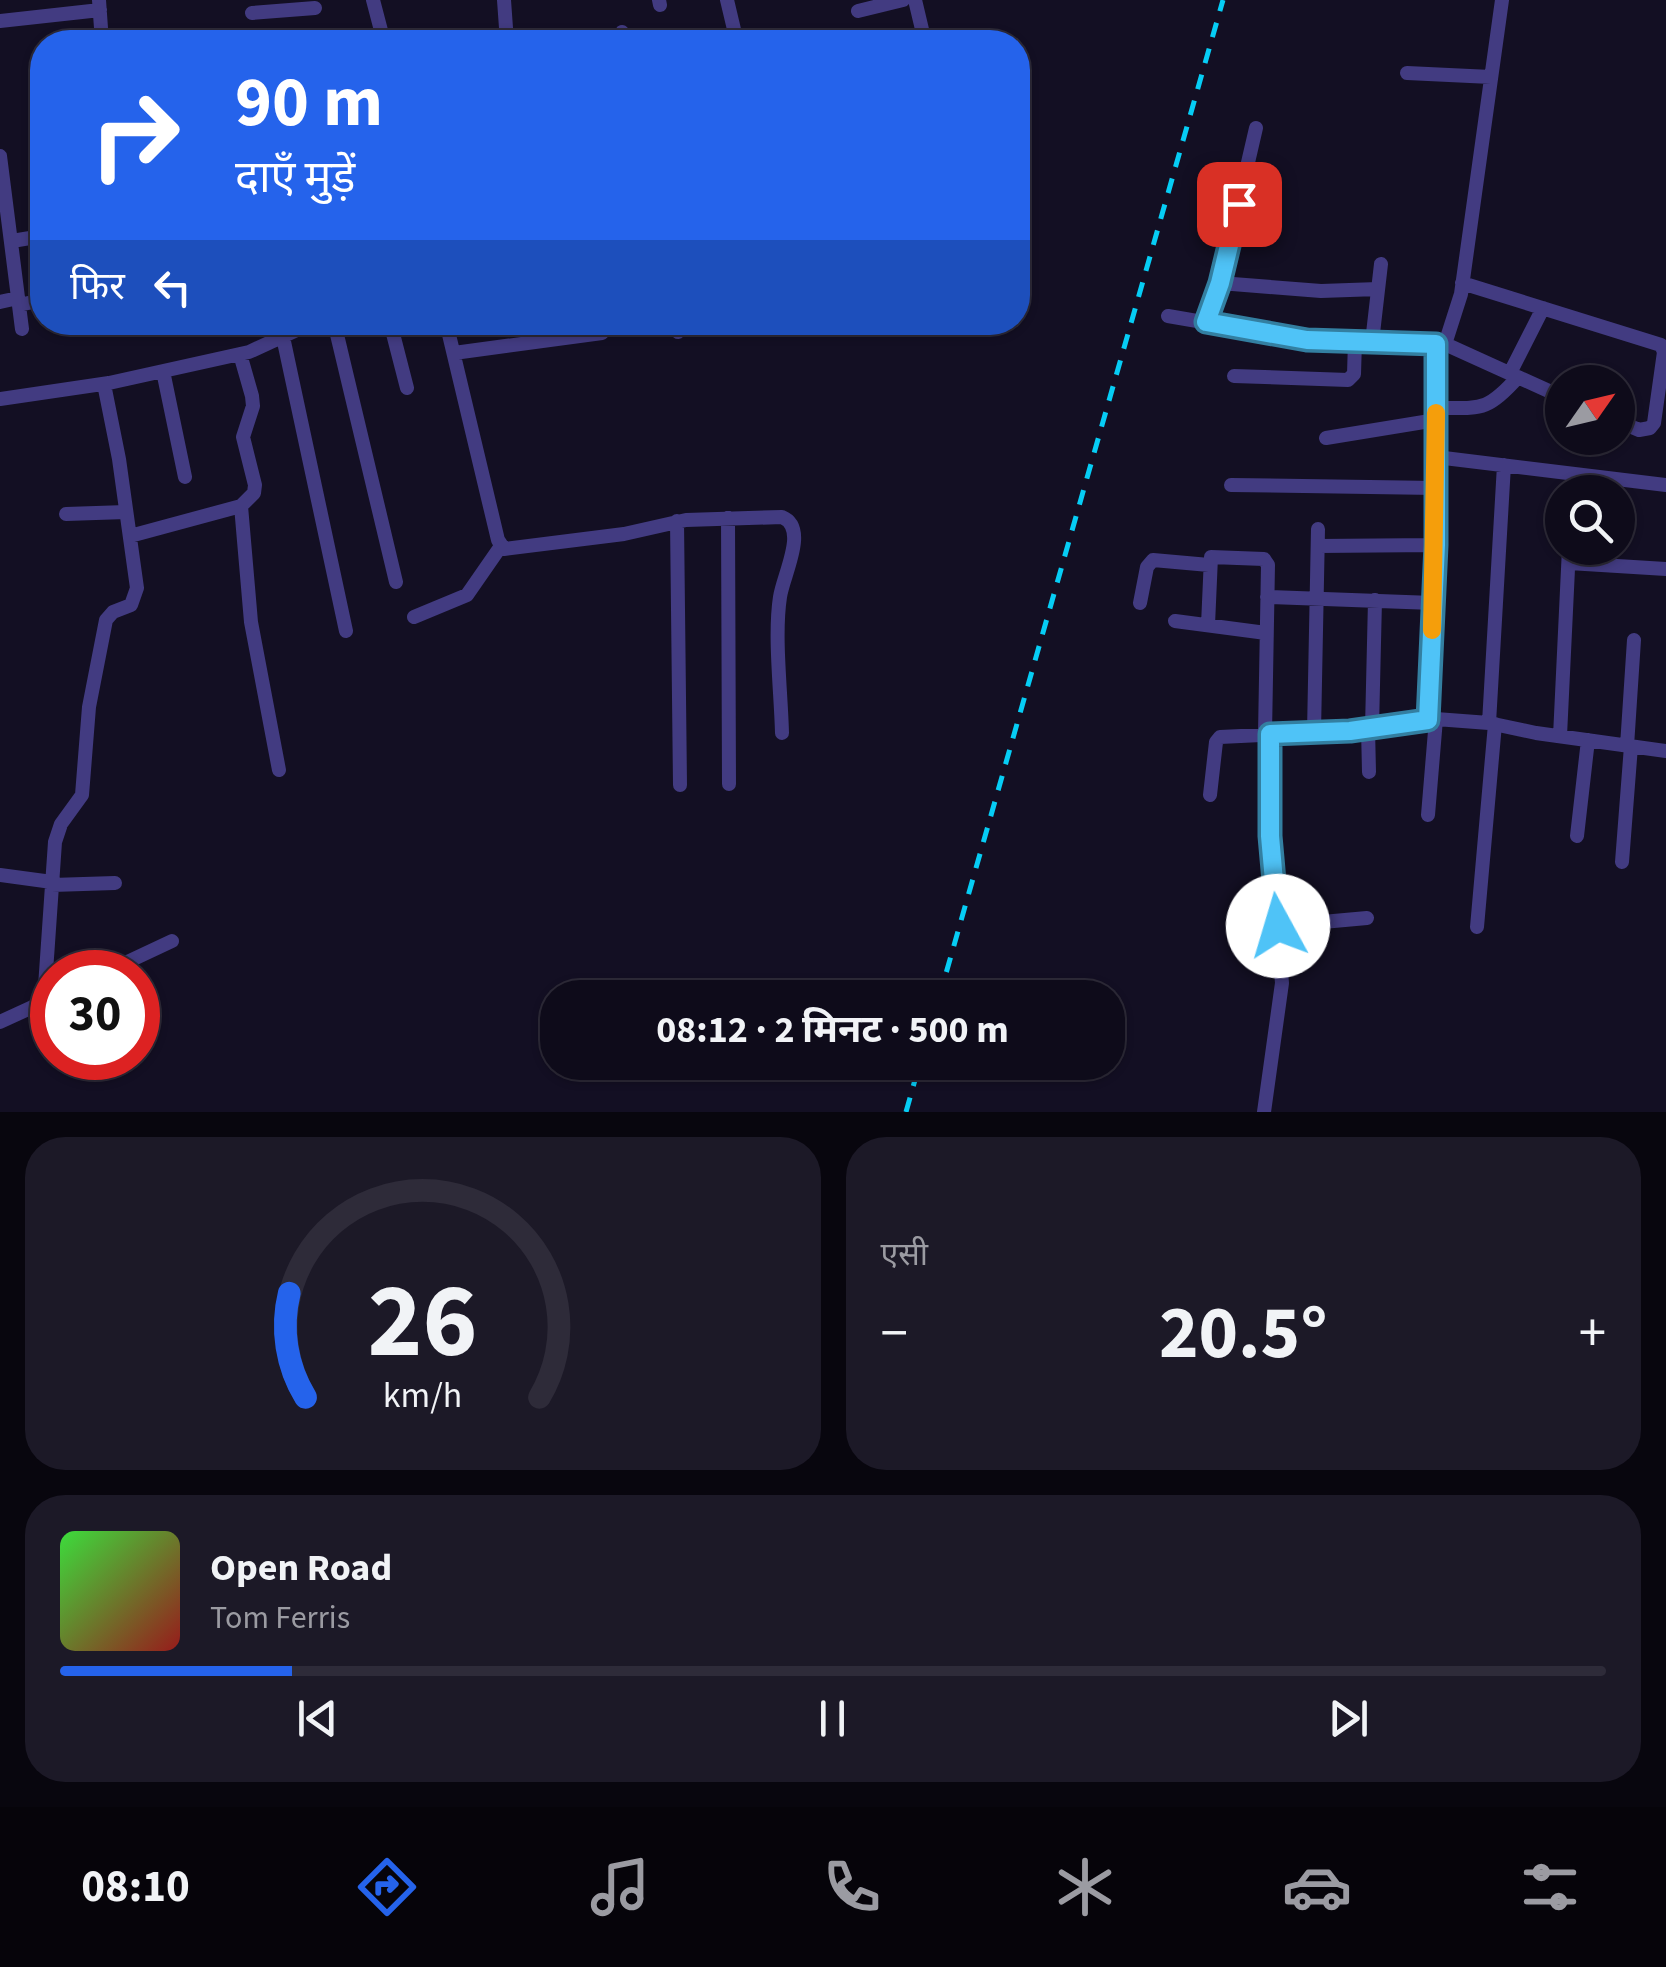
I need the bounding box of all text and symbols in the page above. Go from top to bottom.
text: 90 m [235,53,383,153]
icon: right [70,70,200,200]
text: दाएँ मुड़ें [235,146,355,210]
pin [1197,162,1282,247]
icon: arrive [1212,177,1267,232]
text: फिर [70,260,125,314]
icon: left [145,260,200,315]
north arrow [1545,365,1635,455]
map controls [1545,365,1635,565]
button: search [1545,475,1635,565]
position arrow [1226,874,1330,978]
speed limit sign: 30 [30,950,160,1080]
text: 08:12 · 2 मिनट · 500 m [656,1003,1009,1057]
text: एसी [881,1232,928,1278]
text: 26 [368,1249,478,1397]
text: 20.5° [1159,1280,1328,1387]
text: − [881,1295,908,1373]
text: + [1579,1295,1606,1373]
text: km/h [383,1370,462,1421]
text: Open Road [210,1541,392,1595]
text: Tom Ferris [210,1595,350,1641]
icon: previous [290,1691,345,1746]
icon: pause [805,1691,860,1746]
icon: next [1321,1691,1376,1746]
icon: directions [352,1852,422,1922]
icon: music [585,1852,655,1922]
icon: phone [817,1852,887,1922]
icon: climate [1050,1852,1120,1922]
icon: car [1282,1852,1352,1922]
icon: filters [1515,1852,1585,1922]
text: 08:10 [81,1855,190,1919]

